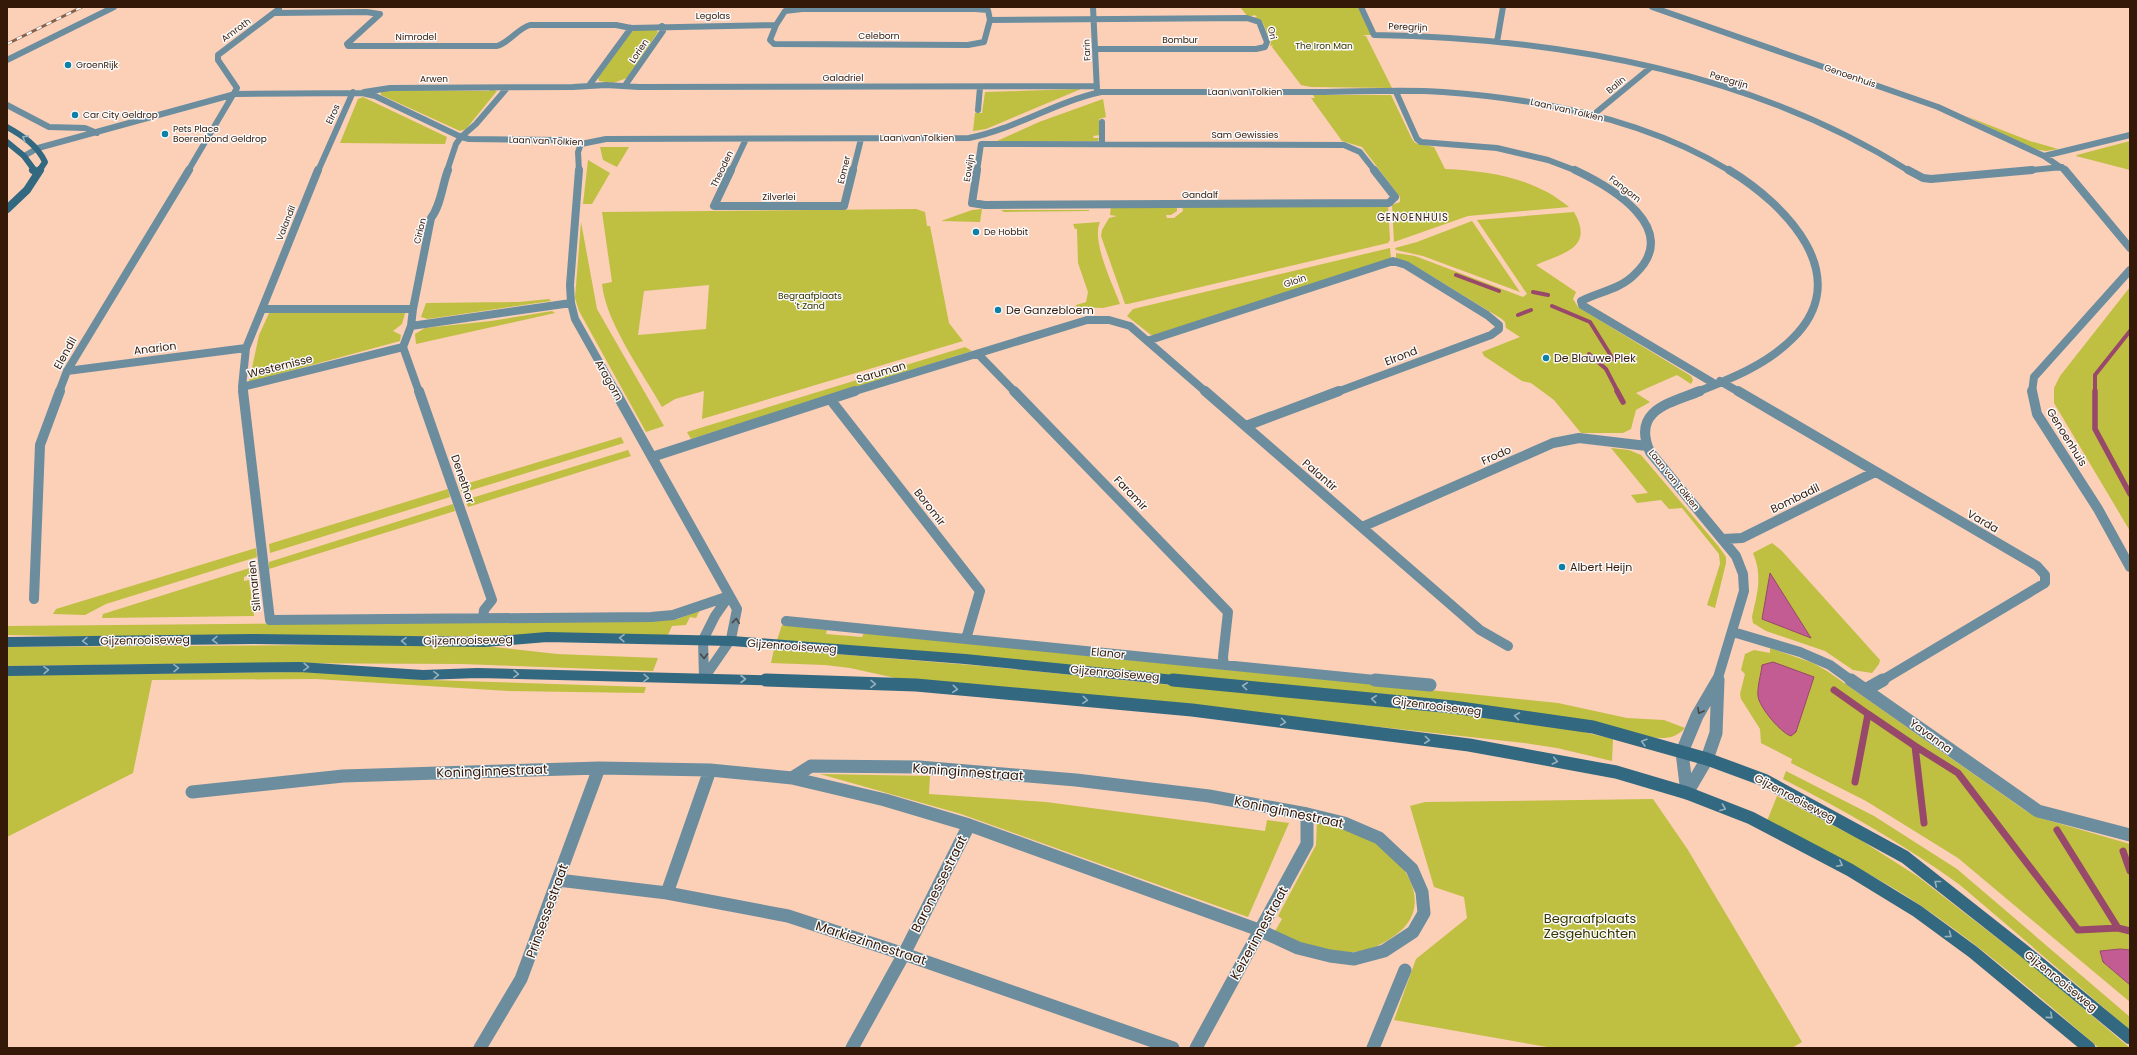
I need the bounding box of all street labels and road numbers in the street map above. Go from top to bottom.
street label: Legolas [696,10,730,22]
street label: Amroth [219,15,253,45]
street label: Peregrijn [1388,20,1428,34]
street label: Ori [1265,25,1279,41]
street label: Celeborn [858,30,900,42]
street label: Nimrodel [396,31,436,43]
street label: Bombur [1162,34,1199,46]
street label: Lorien [627,36,652,65]
street label: Farin [1080,38,1094,61]
street label: Genoenhuis [1823,62,1878,91]
street label: Peregrijn [1708,69,1750,92]
street label: Galadriel [823,72,863,84]
street label: Arwen [420,73,448,85]
street label: Balin [1604,73,1628,97]
street label: Laan van Tolkien [1208,86,1283,98]
street label: Laan van Tolkien [1529,96,1605,124]
street label: Elros [323,102,343,126]
street label: Sam Gewissies [1211,129,1279,141]
street label: Laan van Tolkien [880,132,955,144]
street label: Laan van Tolkien [509,134,584,148]
street label: Theoden [708,148,736,189]
street label: Eowijn [961,153,977,183]
street label: Eomer [835,154,853,185]
street label: Fangorn [1607,173,1644,205]
street label: Gandalf [1182,189,1218,201]
street label: Zilverlei [762,191,796,203]
street label: Valandil [274,204,298,242]
street label: Cirion [411,217,429,245]
street label: Gloin [1282,272,1308,290]
street label: Elendil [50,334,80,372]
street label: Anarion [133,337,177,359]
street label: Elrond [1382,342,1420,370]
street label: Westernisse [246,350,314,382]
street label: Aragorn [591,357,627,403]
street label: Saruman [854,357,908,387]
street label: Genoenhuis [2043,405,2091,469]
street label: Frodo [1479,441,1513,469]
street label: Laan van Tolkien [1646,447,1702,513]
street label: Denethor [447,452,479,506]
street label: Palantir [1299,455,1341,495]
street label: Faramir [1110,472,1152,514]
street label: Bombadil [1768,479,1822,517]
street label: Boromir [910,485,950,529]
street label: Varda [1964,506,2002,536]
street label: Silmarien [243,560,265,612]
street label: Gijzenrooiseweg [100,631,190,649]
street label: Gijzenrooiseweg [423,631,513,649]
street label: Gijzenrooiseweg [747,635,837,657]
street label: Elanor [1090,643,1126,663]
street label: Gijzenrooiseweg [1070,661,1160,685]
street label: Gijzenrooiseweg [1392,693,1482,719]
street label: Yavanna [1906,715,1956,757]
street label: Koninginnestraat [912,759,1024,785]
street label: Koninginnestraat [436,760,548,782]
street label: Gijzenrooiseweg [1752,770,1838,826]
street label: Koninginnestraat [1233,791,1346,833]
street label: Baronessestraat [906,832,972,936]
street label: Prinsessestraat [521,861,573,961]
street label: Keizerinnestraat [1225,882,1293,983]
street label: Markiezinnestraat [813,916,929,970]
street label: Gijzenrooiseweg [2021,947,2101,1015]

